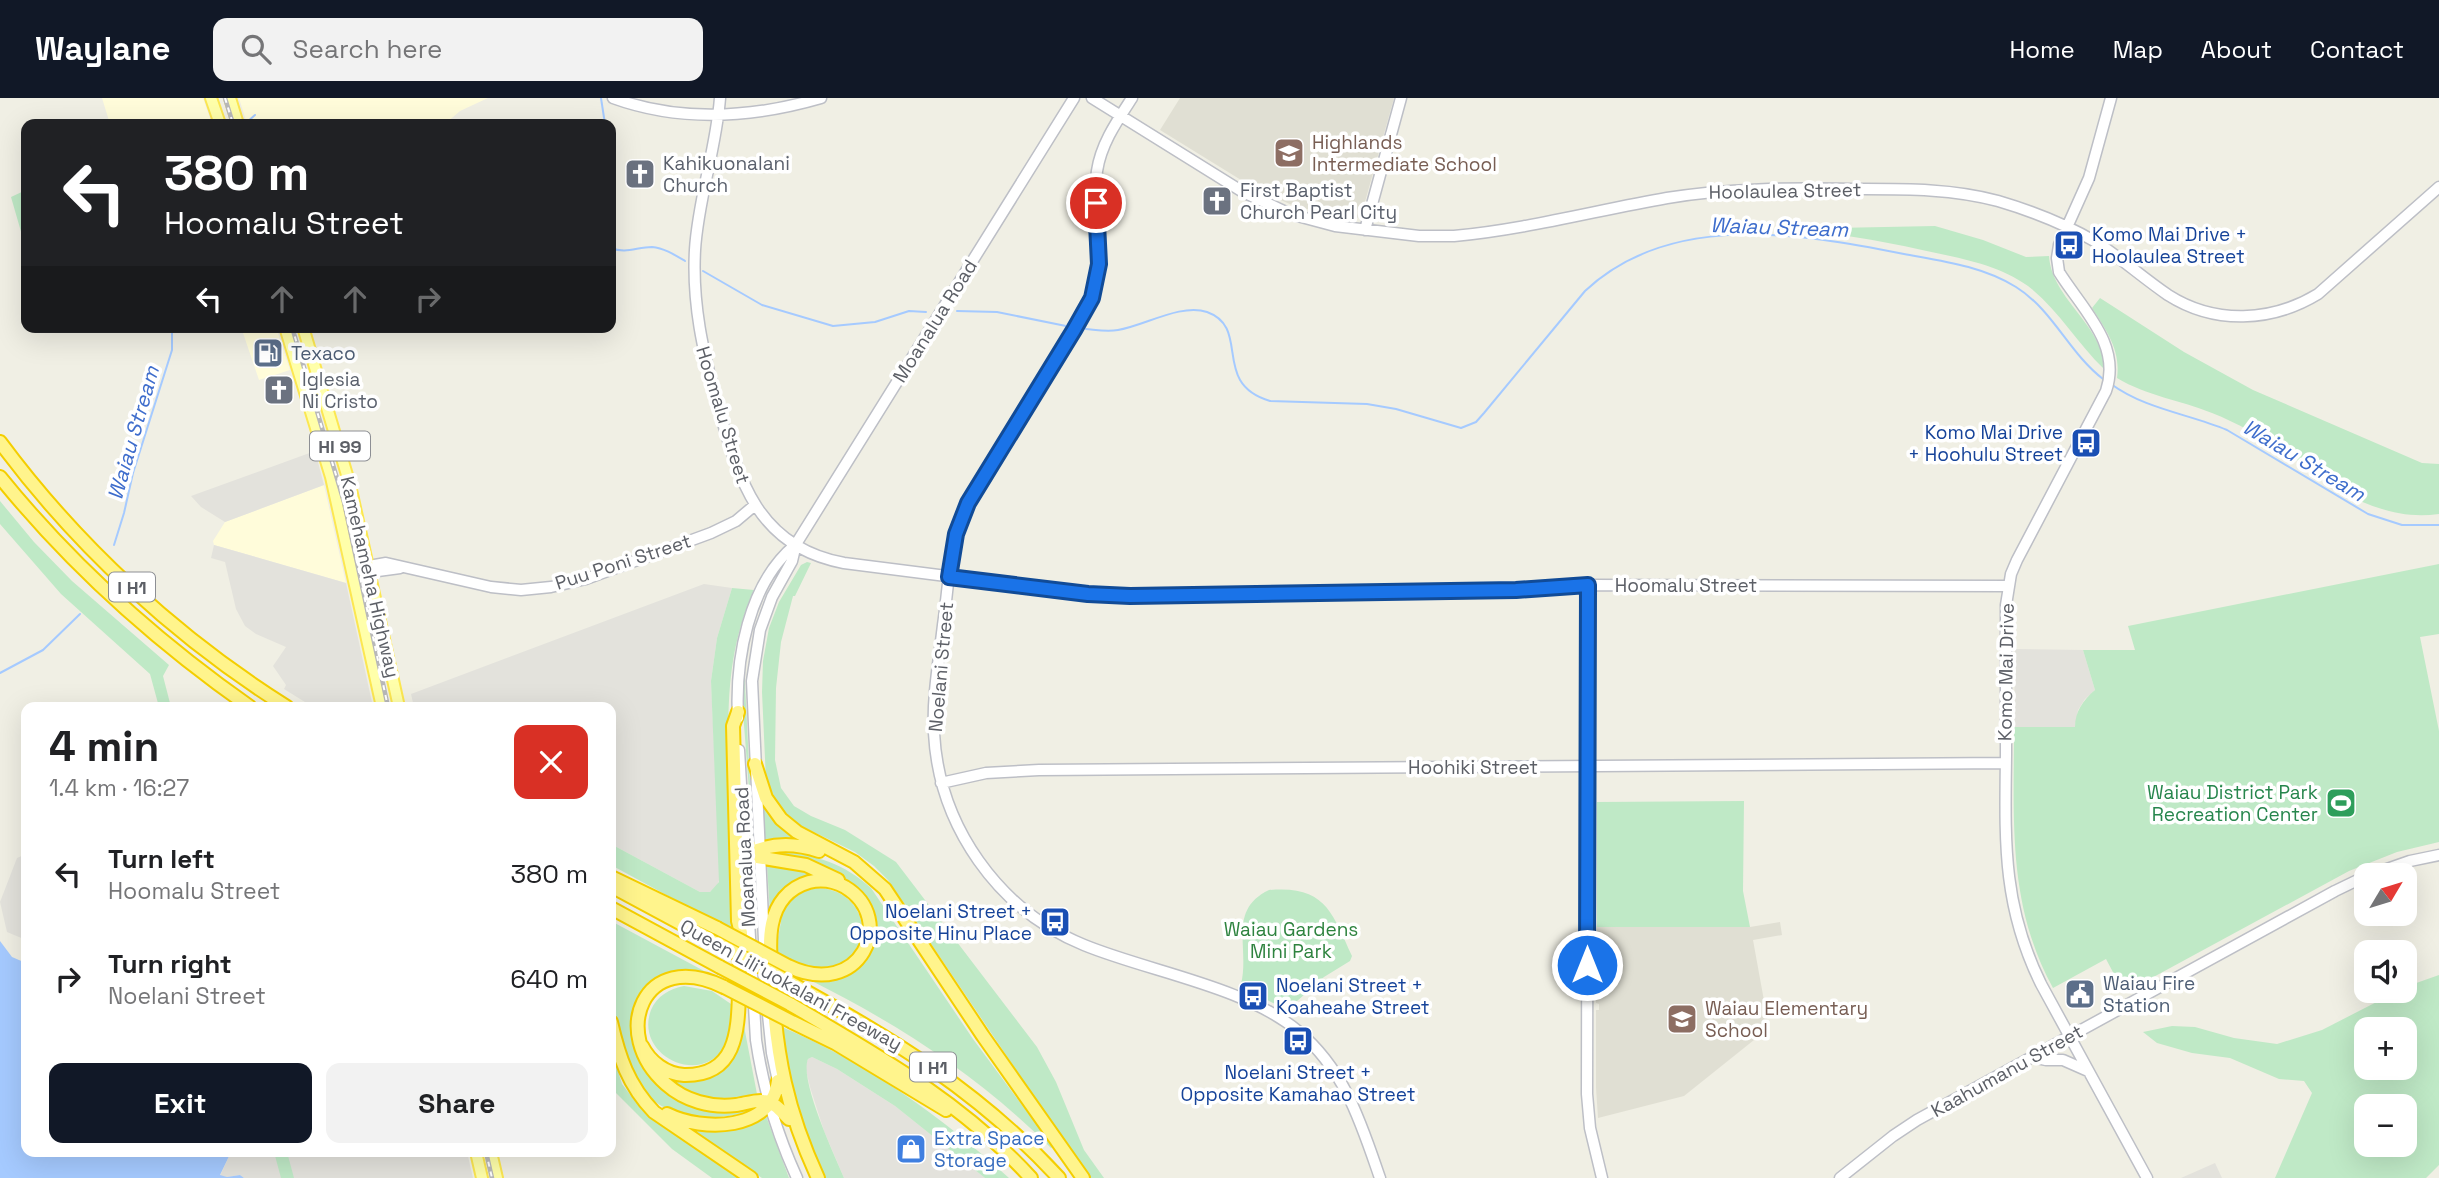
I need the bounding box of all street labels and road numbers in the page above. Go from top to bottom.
street label: Hoolaulea Street [1708,177,1862,205]
street label: Moanalua Road [887,255,983,387]
street label: Hoomalu Street [690,343,756,487]
road number: HI 99 [310,432,370,460]
street label: Kamehameha Highway [335,474,405,680]
street label: Puu Poni Street [552,528,694,596]
road number: I H1 [109,573,155,602]
street label: Hoomalu Street [1615,573,1757,598]
street label: Noelani Street [923,601,959,733]
street label: Komo Mai Drive [1992,603,2020,741]
street label: Hoohiki Street [1408,755,1538,780]
street label: Moanalua Road [729,786,761,928]
street label: Queen Liliʻuokalani Freeway [675,913,907,1057]
street label: Kaahumanu Street [1927,1019,2087,1123]
road number: I H1 [910,1052,956,1082]

